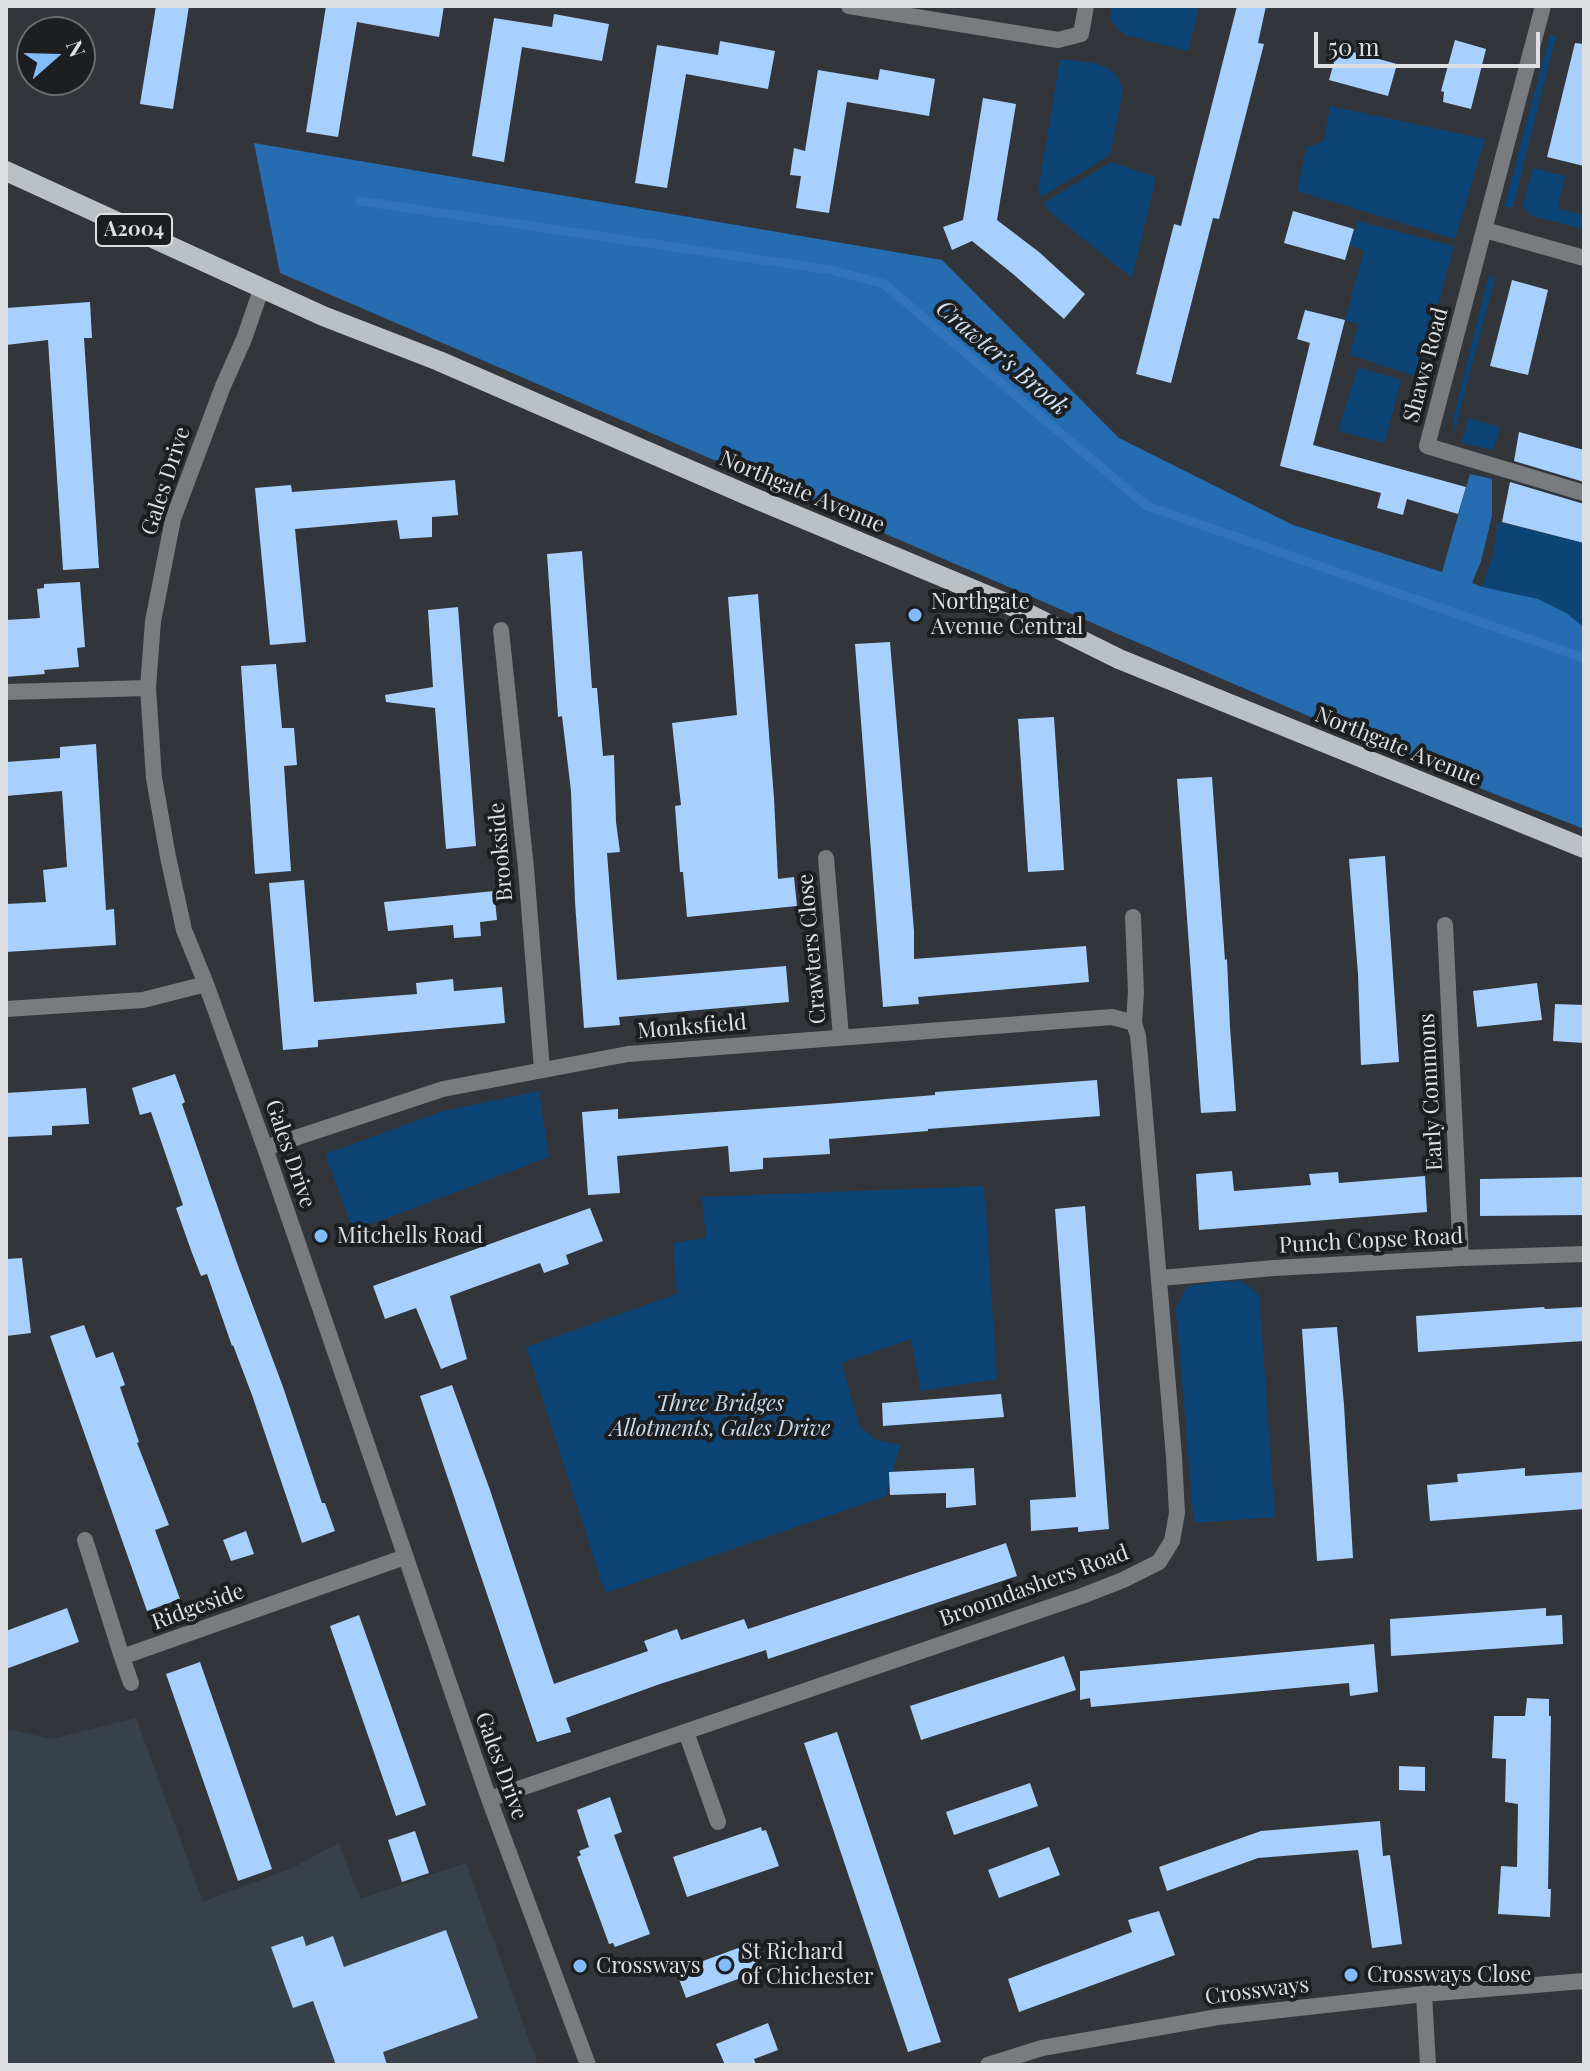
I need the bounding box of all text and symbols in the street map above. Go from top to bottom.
north arrow [16,16,96,96]
scale bar [1318,16,1544,66]
text: 50 m [1328,30,1380,62]
text: N [60,36,93,61]
road number: A2004 [96,214,172,246]
water label: Crawter's Brook [930,294,1074,422]
street label: Shaws Road [1398,305,1454,425]
street label: Gales Drive [136,423,196,539]
street label: Northgate Avenue [715,445,889,539]
place label: Northgate Avenue Central [931,589,1083,640]
marker: Northgate Avenue Central [906,606,924,624]
street label: Northgate Avenue [1311,702,1485,792]
street label: Brookside [484,801,518,903]
street label: Crawters Close [792,873,832,1025]
street label: Monksfield [636,1009,748,1045]
street label: Early Commons [1414,1012,1448,1172]
street label: Gales Drive [259,1096,321,1212]
place label: Mitchells Road [337,1223,483,1249]
street label: Punch Copse Road [1278,1223,1464,1259]
marker: Mitchells Road [312,1227,330,1245]
park label: Three Bridges Allotments, Gales Drive [610,1391,830,1442]
street label: Broomdashers Road [936,1539,1132,1633]
street label: Ridgeside [148,1578,248,1636]
street label: Gales Drive [469,1709,533,1823]
place label: St Richard of Chichester [741,1939,874,1990]
place label: Crossways [596,1953,701,1979]
marker: St Richard of Chichester [716,1956,734,1974]
marker: Crossways [571,1957,589,1975]
place label: Crossways Close [1367,1962,1531,1988]
marker: Crossways Close [1342,1966,1360,1984]
street label: Crossways [1203,1972,1311,2010]

